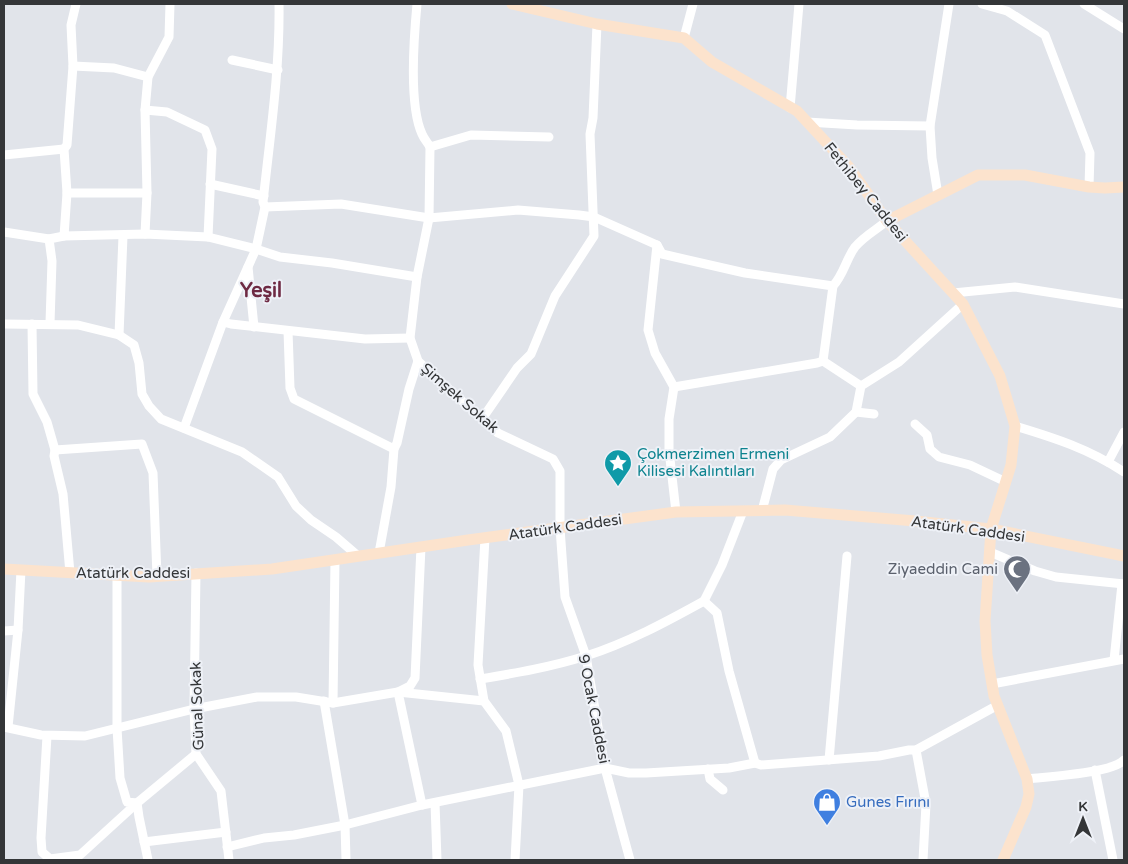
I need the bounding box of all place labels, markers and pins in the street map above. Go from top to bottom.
place label: Çokmerzimen Ermeni Kilisesi Kalıntıları [637,445,789,480]
place icon: Çokmerzimen Ermeni Kilisesi Kalıntıları [603,448,633,487]
mosque icon: Ziyaeddin Cami [1002,554,1032,593]
place label: Ziyaeddin Cami [888,560,998,578]
shop icon: Gunes Fırını [812,787,842,826]
place label: Gunes Fırını [846,793,930,811]

